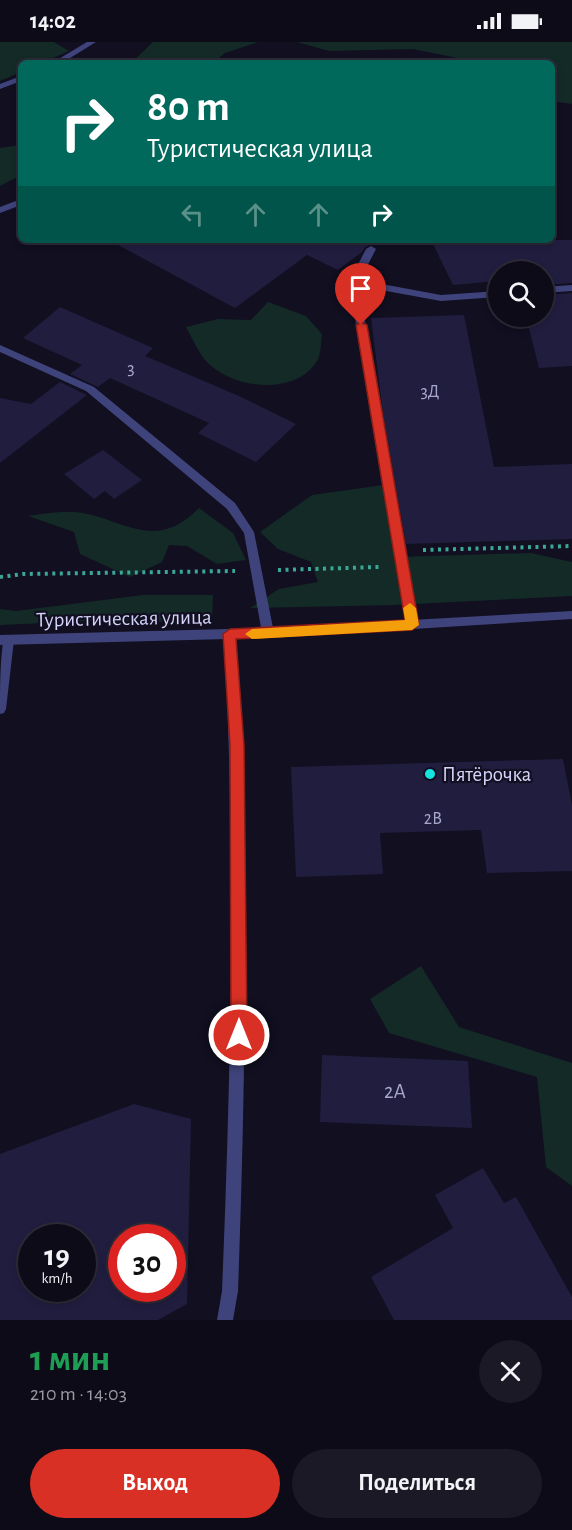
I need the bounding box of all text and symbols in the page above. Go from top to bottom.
text: 14:02 [30,10,76,32]
icon: right [48,84,126,162]
text: 80 m [147,86,230,128]
text: Туристическая улица [147,135,373,162]
icon: left [176,198,209,231]
icon: ahead [239,198,272,231]
icon: ahead [302,198,335,231]
icon: right [365,198,398,231]
map controls [488,261,554,327]
button: search [488,261,554,327]
pin [335,263,386,325]
icon: arrive [344,272,377,305]
house number: 3 [127,360,135,378]
house number: 3Д [420,383,440,401]
street label: Туристическая улица [36,606,212,631]
place label: Пятёрочка [442,764,532,785]
marker: Пятёрочка [423,767,437,781]
house number: 2В [424,810,442,828]
position arrow [207,1003,271,1067]
house number: 2А [384,1081,406,1102]
speed limit sign: 30 [108,1224,186,1302]
text: 19 [44,1241,70,1271]
text: km/h [42,1271,72,1286]
button: close [479,1340,542,1403]
text: 1 мин [30,1341,110,1377]
text: 210 m · 14:03 [30,1384,127,1404]
button: Выход [30,1449,280,1518]
button: Поделиться [292,1449,542,1518]

